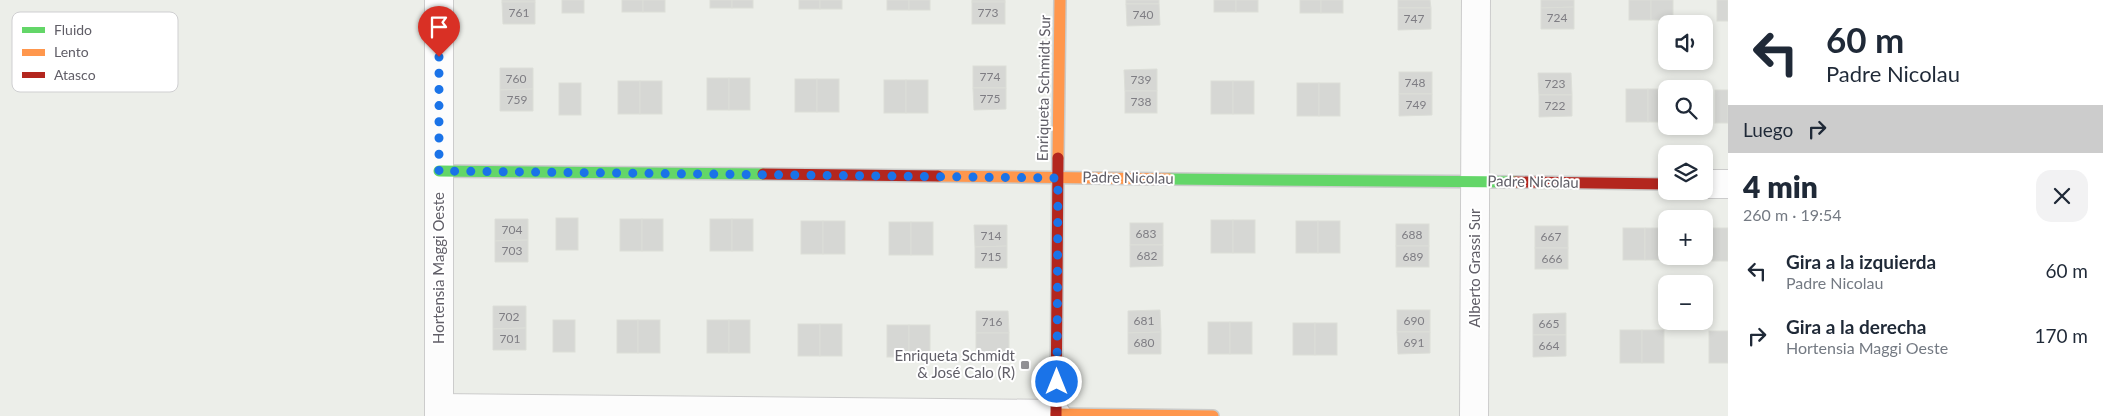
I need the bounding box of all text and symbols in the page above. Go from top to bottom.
house number: 761 [509,5,529,20]
house number: 773 [978,5,998,20]
pin [418,6,460,57]
house number: 740 [1133,7,1153,22]
house number: 724 [1547,10,1567,25]
house number: 747 [1404,11,1424,26]
legend [12,12,178,92]
icon: arrive [425,13,453,41]
street label: Enriqueta Schmidt Sur [1033,14,1053,161]
map controls [1658,15,1713,330]
button: sound [1658,15,1713,70]
text: 60 m [1826,18,1904,60]
icon: left [1743,20,1808,85]
text: Fluido [54,21,92,38]
text: Lento [54,43,89,60]
text: Padre Nicolau [1826,60,1960,87]
text: Atasco [54,66,96,83]
house number: 774 [980,69,1000,84]
house number: 760 [506,71,526,86]
house number: 739 [1131,72,1151,87]
house number: 748 [1405,75,1425,90]
house number: 723 [1545,76,1565,91]
button: search [1658,80,1713,135]
house number: 775 [980,91,1000,106]
house number: 759 [507,92,527,107]
house number: 738 [1131,94,1151,109]
house number: 749 [1406,97,1426,112]
house number: 722 [1545,98,1565,113]
icon: right [1803,115,1831,143]
text: Luego [1743,118,1793,141]
button: layers [1658,145,1713,200]
street label: Padre Nicolau [1082,167,1174,187]
text: 4 min [1743,168,1818,204]
button: close [2036,170,2088,222]
street label: Padre Nicolau [1487,171,1579,191]
street label: Hortensia Maggi Oeste [429,192,447,344]
text: 260 m · 19:54 [1743,205,1842,224]
street label: Alberto Grassi Sur [1465,208,1483,328]
button: + [1658,210,1713,265]
house number: 704 [502,222,522,237]
house number: 683 [1136,226,1156,241]
house number: 688 [1402,227,1422,242]
house number: 714 [981,228,1001,243]
house number: 667 [1541,229,1561,244]
house number: 703 [502,243,522,258]
house number: 682 [1137,248,1157,263]
house number: 715 [981,249,1001,264]
house number: 689 [1403,249,1423,264]
text: Gira a la izquierda [1786,250,1936,273]
house number: 666 [1542,251,1562,266]
icon: left [1743,257,1771,285]
text: 60 m [2045,259,2088,282]
text: Padre Nicolau [1786,273,1883,292]
button: − [1658,275,1713,330]
house number: 702 [499,309,519,324]
house number: 681 [1134,313,1154,328]
house number: 690 [1404,313,1424,328]
house number: 716 [982,314,1002,329]
text: Gira a la derecha [1786,315,1926,338]
house number: 665 [1539,316,1559,331]
icon: right [1743,322,1771,350]
text: 170 m [2034,324,2088,347]
house number: 701 [500,331,520,346]
house number: 680 [1134,335,1154,350]
house number: 691 [1404,335,1424,350]
house number: 664 [1539,338,1559,353]
text: Hortensia Maggi Oeste [1786,338,1948,357]
place label: Enriqueta Schmidt & José Calo (R) [894,346,1016,381]
position arrow [1030,355,1082,407]
marker: Enriqueta Schmidt & José Calo (R) [1019,359,1031,371]

